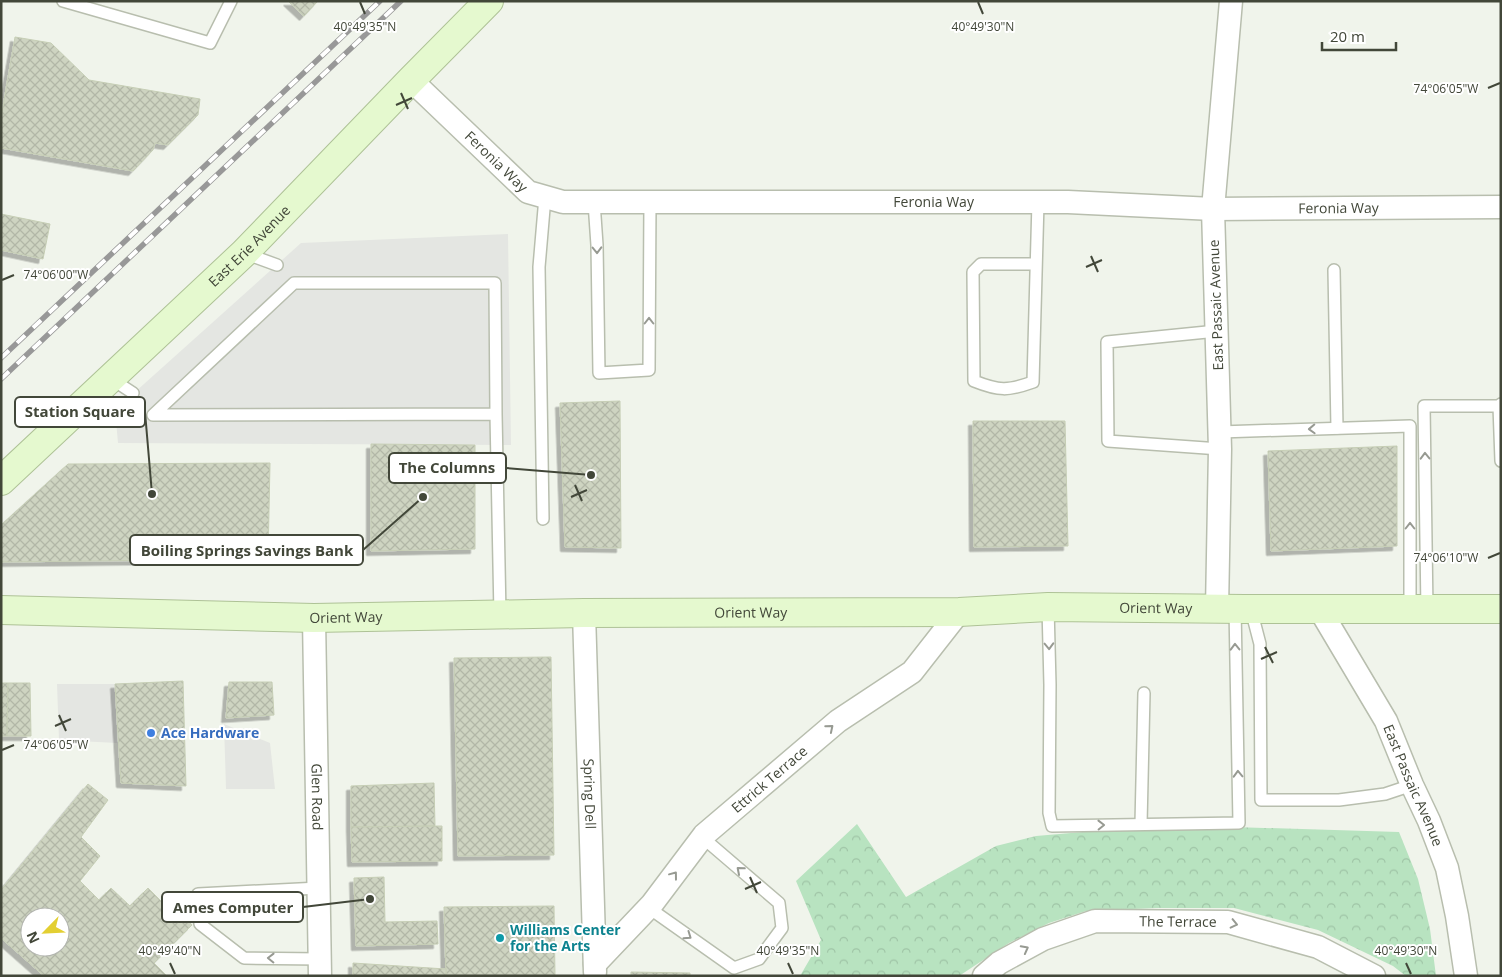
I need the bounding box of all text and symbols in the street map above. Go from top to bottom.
text: 40°49'35"N [334,18,396,35]
text: 40°49'30"N [952,18,1014,35]
scale bar [1322,20,1396,52]
text: 20 m [1330,26,1365,46]
text: 74°06'05"W [1414,80,1478,97]
street label: Feronia Way [461,127,533,197]
street label: Feronia Way [893,192,975,211]
street label: Feronia Way [1298,198,1380,217]
street label: East Erie Avenue [204,201,294,291]
street label: East Passaic Avenue [1204,239,1227,371]
one-way arrow [592,247,602,255]
text: 74°06'00"W [24,266,88,283]
one-way arrow [644,317,655,325]
callout: Station Square [15,397,145,427]
text: Station Square [25,401,135,421]
one-way arrow [1308,424,1316,434]
one-way arrow [1420,452,1430,460]
callout: The Columns [389,453,506,483]
text: The Columns [399,457,495,477]
one-way arrow [1405,522,1415,530]
callout: Boiling Springs Savings Bank [130,535,363,565]
text: Boiling Springs Savings Bank [141,540,354,560]
text: 74°06'10"W [1414,549,1478,566]
street label: Orient Way [1119,598,1193,617]
street label: Orient Way [714,602,788,622]
street label: Orient Way [309,607,384,627]
one-way arrow [1044,642,1054,650]
one-way arrow [1230,643,1240,650]
street label: East Passaic Avenue [1379,721,1448,849]
place label: Ace Hardware [161,723,259,742]
one-way arrow [824,725,833,734]
marker: Ace Hardware [145,727,157,739]
text: 74°06'05"W [24,736,88,753]
street label: Ettrick Terrace [727,741,811,817]
street label: Spring Dell [579,758,601,829]
street label: Glen Road [307,763,328,831]
one-way arrow [1233,770,1243,778]
one-way arrow [1097,820,1105,830]
one-way arrow [737,867,746,875]
one-way arrow [668,872,676,881]
callout: Ames Computer [162,892,303,922]
text: Ames Computer [173,897,293,917]
north arrow [20,907,70,957]
street label: The Terrace [1139,911,1217,931]
one-way arrow [1229,918,1238,929]
place label: Williams Center for the Arts [510,920,621,955]
text: N [22,928,44,947]
one-way arrow [683,930,692,939]
marker: Williams Center for the Arts [494,932,506,944]
text: 40°49'40"N [139,942,201,959]
text: 40°49'35"N [757,942,819,959]
text: 40°49'30"N [1375,942,1437,959]
one-way arrow [1019,945,1028,955]
one-way arrow [267,953,275,963]

